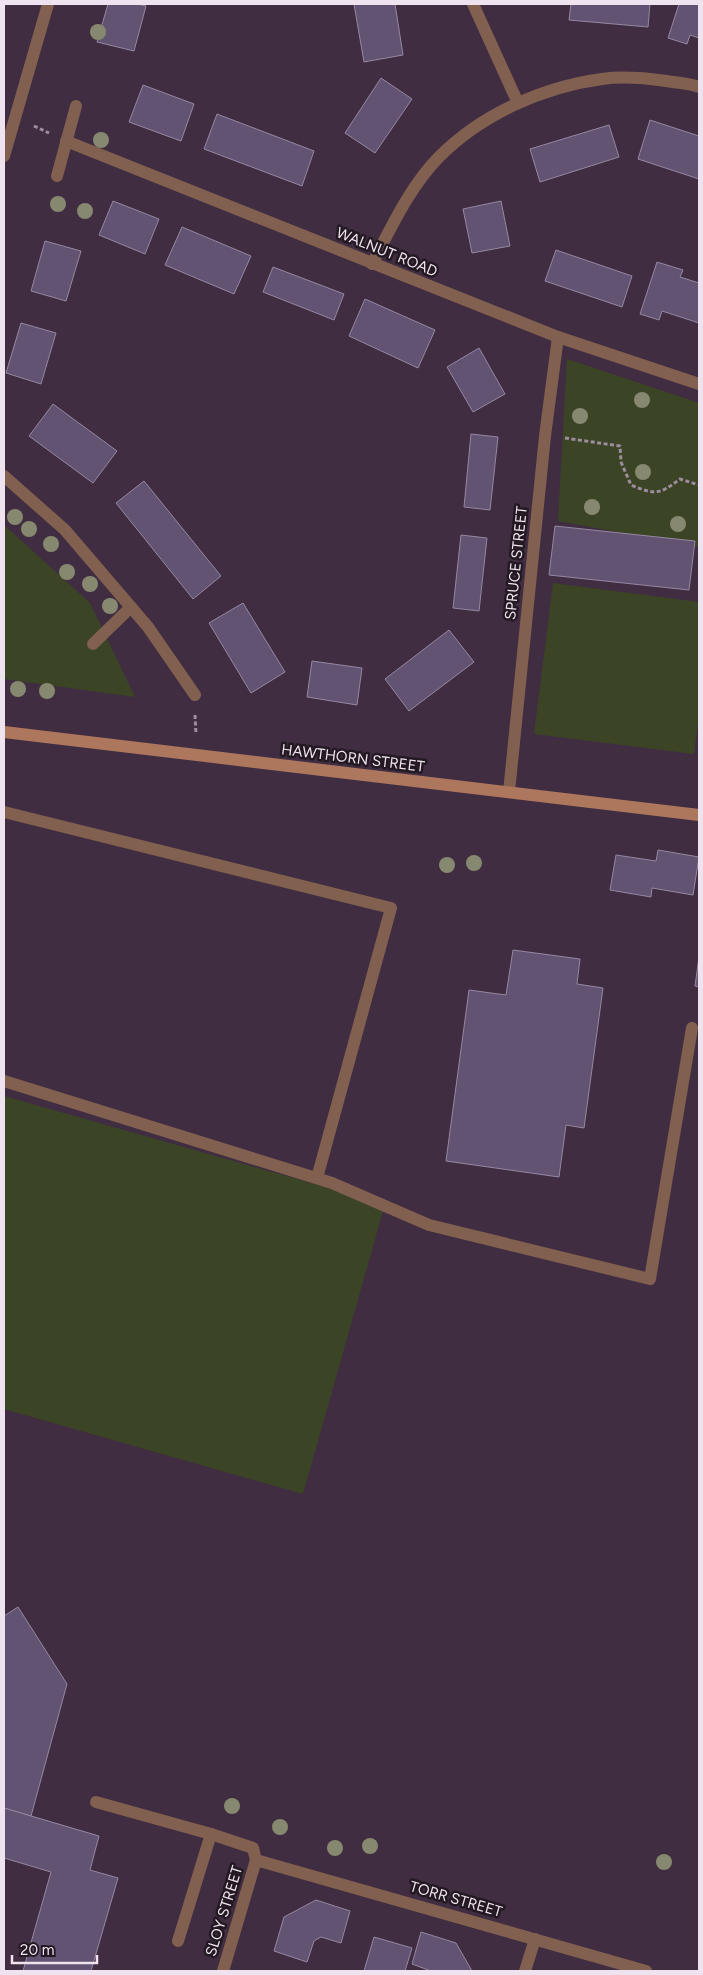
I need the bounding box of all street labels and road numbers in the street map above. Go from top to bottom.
street label: WALNUT ROAD [334,224,440,280]
street label: SPRUCE STREET [501,505,531,621]
street label: HAWTHORN STREET [280,740,426,776]
street label: SLOY STREET [202,1863,247,1959]
street label: TORR STREET [408,1877,505,1921]

